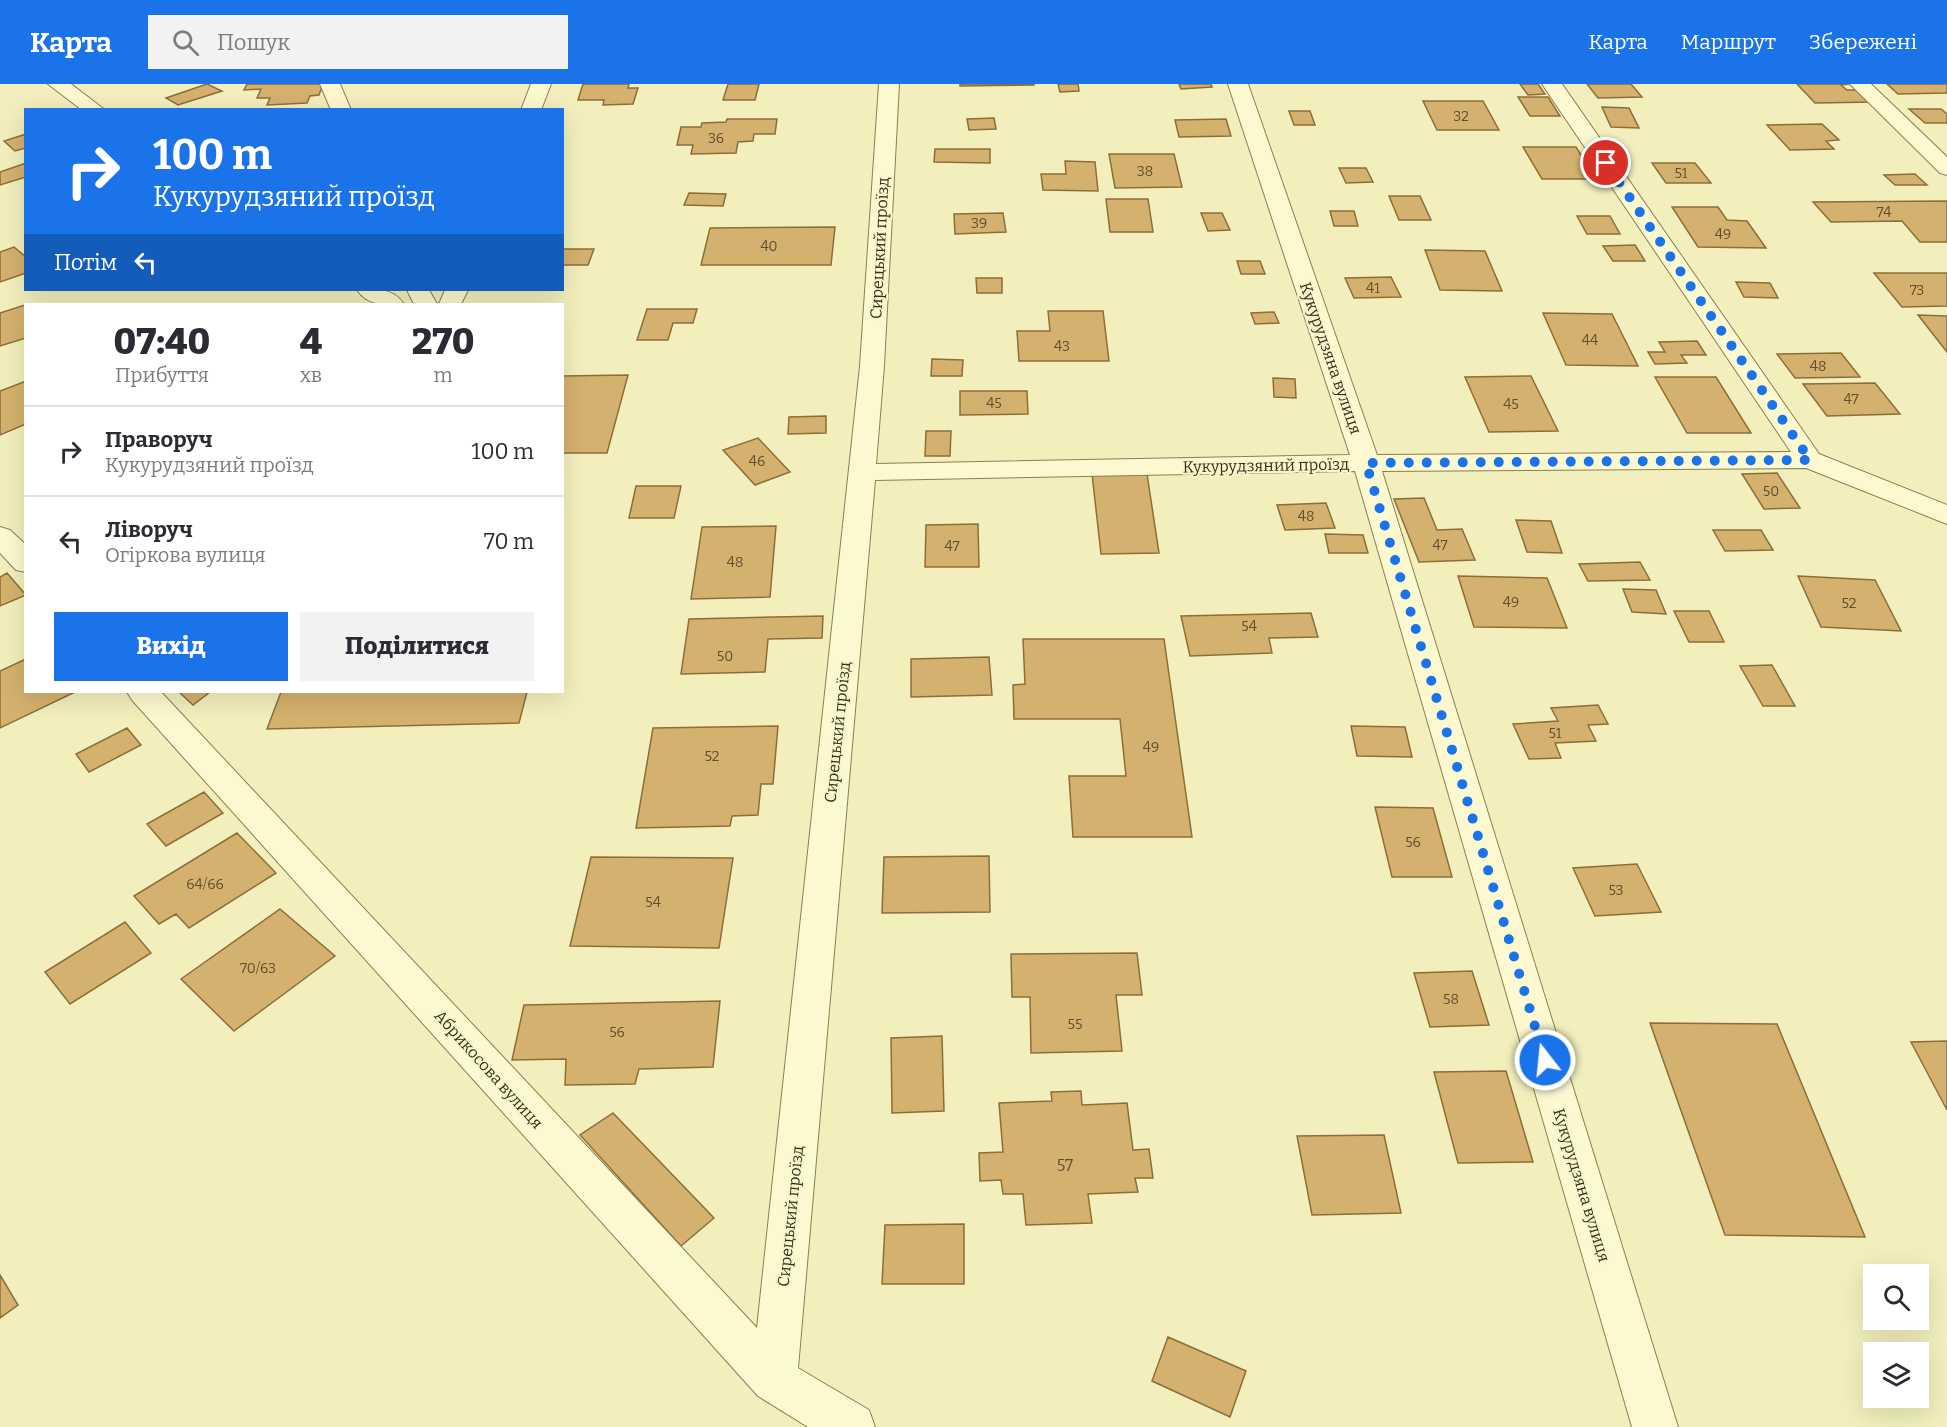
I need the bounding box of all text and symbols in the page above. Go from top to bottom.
search box [148,15,568,69]
text: Карта [30,26,112,59]
icon: search [169,26,202,59]
text: Пошук [217,29,290,56]
text: Карта [1589,29,1648,55]
text: Маршрут [1681,29,1776,55]
text: Збережені [1809,29,1917,55]
house number: 32 [1453,108,1469,125]
text: 100 m [153,130,272,180]
house number: 36 [708,130,724,147]
icon: right [54,132,132,210]
pin [1580,137,1631,188]
icon: arrive [1589,146,1622,179]
house number: 38 [1137,163,1153,180]
house number: 51 [1675,165,1688,182]
street label: Сирецький проїзд [866,176,893,319]
text: Кукурудзяний проїзд [153,181,435,213]
house number: 74 [1876,204,1892,221]
house number: 39 [971,215,987,232]
house number: 49 [1715,226,1731,243]
house number: 40 [760,238,778,255]
icon: left [129,246,162,279]
text: Потім [54,249,117,276]
street label: Кукурудзяна вулиця [1296,280,1365,437]
house number: 41 [1366,280,1380,297]
house number: 73 [1910,282,1924,299]
text: 07:40 [114,320,210,364]
text: 4 [300,320,322,364]
text: 270 [412,320,474,364]
house number: 44 [1582,332,1598,349]
house number: 43 [1054,338,1070,355]
house number: 48 [1810,358,1826,375]
text: Прибуття [115,363,209,387]
text: хв [300,363,322,387]
text: m [433,363,453,387]
house number: 47 [1843,391,1859,408]
house number: 45 [986,395,1002,412]
house number: 45 [1503,396,1519,413]
text: Праворуч [105,426,213,453]
icon: right [54,435,87,468]
text: 100 m [471,438,534,465]
text: Кукурудзяний проїзд [105,453,314,477]
house number: 46 [749,453,765,470]
street label: Кукурудзяний проїзд [1182,455,1350,476]
house number: 50 [1763,483,1779,500]
house number: 48 [1298,508,1314,525]
text: Ліворуч [105,516,193,543]
icon: left [54,525,87,558]
text: 70 m [484,528,534,555]
house number: 47 [1432,537,1448,554]
house number: 47 [944,538,960,555]
text: Огіркова вулиця [105,543,266,567]
house number: 48 [727,554,743,571]
house number: 49 [1503,594,1519,611]
house number: 52 [1842,595,1856,612]
button: Вихід [54,612,288,681]
button: Поділитися [300,612,534,681]
house number: 54 [1241,618,1257,635]
house number: 50 [717,648,733,665]
street label: Сирецький проїзд [821,660,854,804]
house number: 51 [1549,725,1562,742]
house number: 49 [1143,739,1159,756]
house number: 52 [705,748,719,765]
house number: 56 [1405,834,1421,851]
house number: 64/66 [186,876,224,893]
house number: 53 [1608,882,1624,899]
house number: 54 [645,894,661,911]
house number: 70/63 [240,960,276,977]
house number: 58 [1443,991,1459,1008]
street label: Абрикосова вулиця [430,1006,547,1133]
house number: 55 [1068,1016,1082,1033]
house number: 56 [609,1024,625,1041]
position arrow [1513,1028,1577,1092]
street label: Кукурудзяна вулиця [1549,1106,1614,1264]
street label: Сирецький проїзд [774,1144,807,1288]
house number: 57 [1057,1156,1073,1175]
map controls [1863,1264,1929,1408]
button: search [1863,1264,1929,1330]
button: layers [1863,1342,1929,1408]

